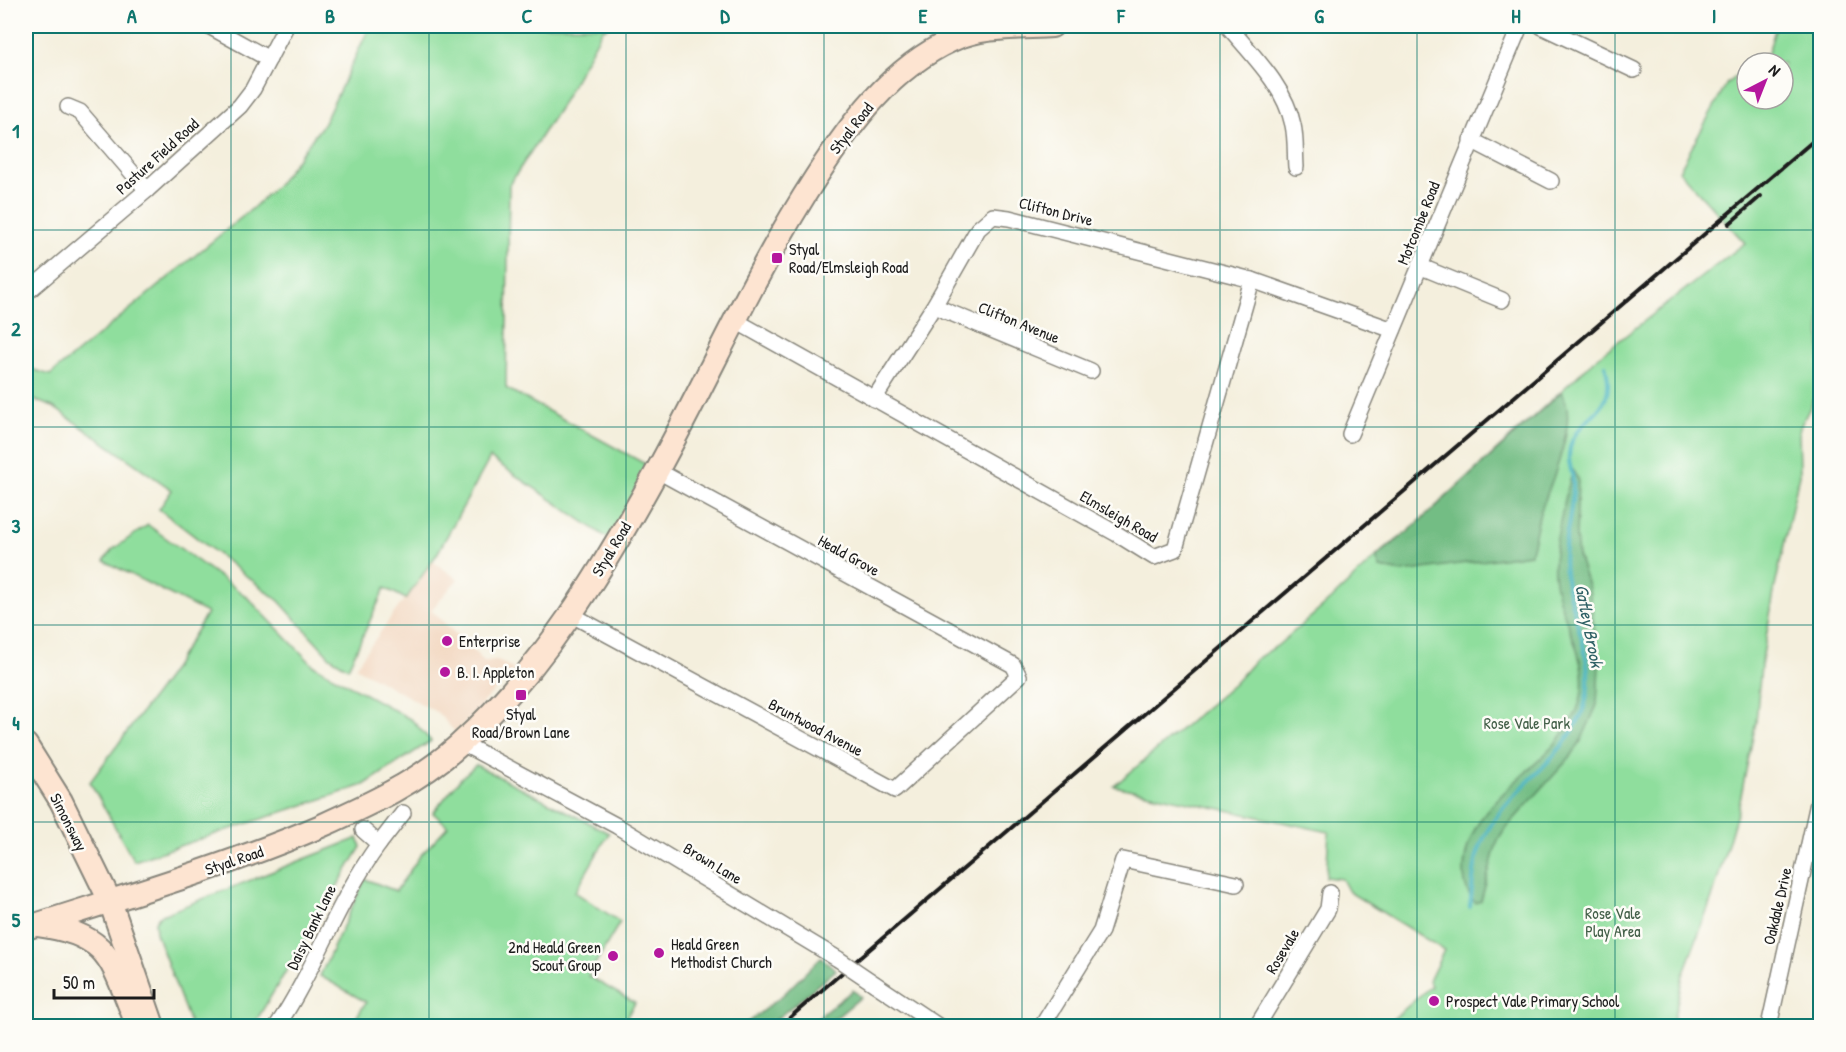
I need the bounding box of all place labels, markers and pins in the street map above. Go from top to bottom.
place label: Styal Road/Elmsleigh Road [789,238,908,278]
marker: Styal Road/Elmsleigh Road [770,251,784,265]
place label: Enterprise [459,630,521,652]
marker: Enterprise [440,634,454,648]
place label: B. I. Appleton [457,661,534,683]
marker: B. I. Appleton [438,665,452,679]
marker: Styal Road/Brown Lane [514,688,528,702]
place label: Styal Road/Brown Lane [472,703,571,743]
place label: Heald Green Methodist Church [671,933,772,973]
place label: 2nd Heald Green Scout Group [508,936,601,976]
marker: Heald Green Methodist Church [652,946,666,960]
marker: 2nd Heald Green Scout Group [606,949,620,963]
place label: Prospect Vale Primary School [1446,990,1620,1012]
marker: Prospect Vale Primary School [1427,994,1441,1008]

